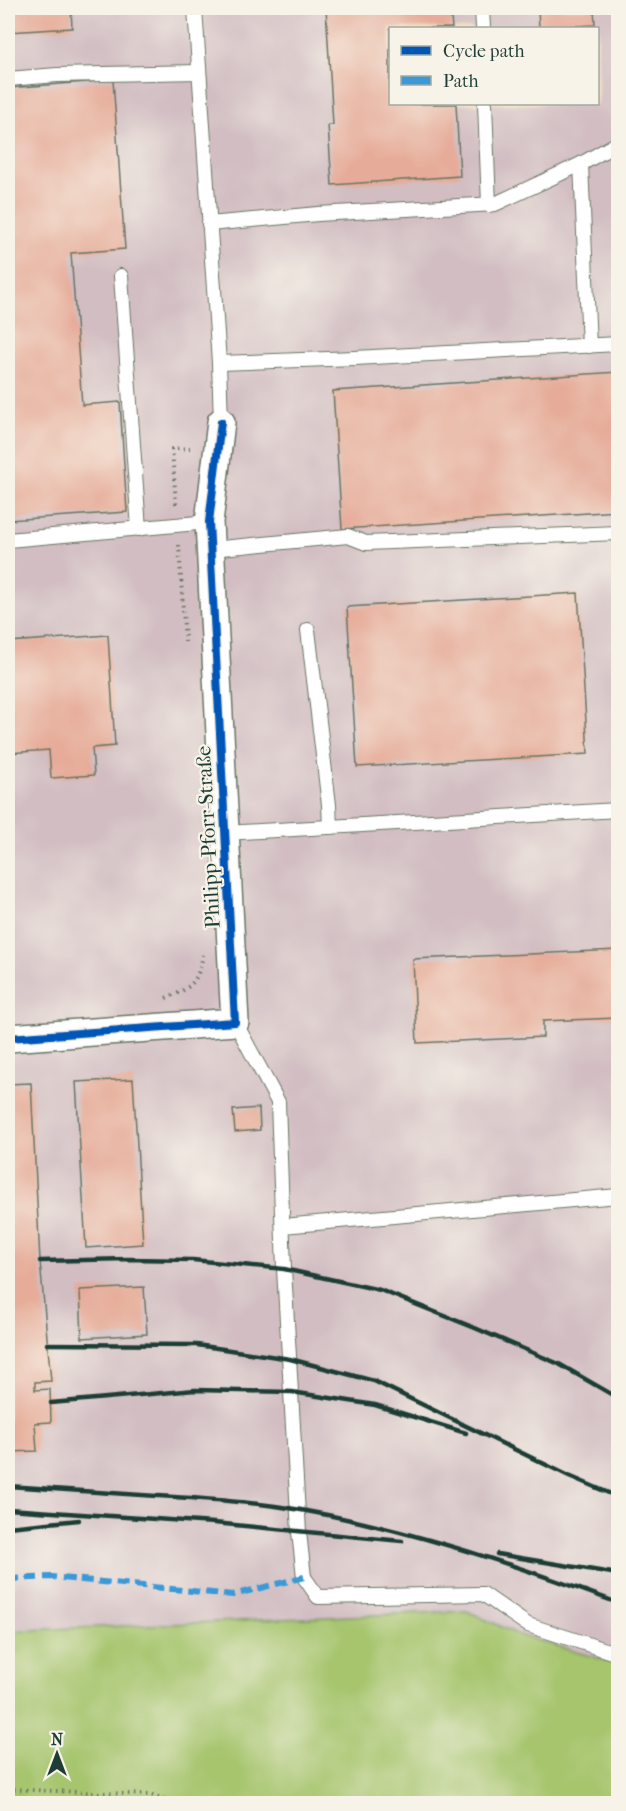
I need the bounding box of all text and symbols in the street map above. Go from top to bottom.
legend [389,27,599,105]
text: Cycle path [443,41,524,62]
text: Path [443,71,479,92]
street label: Philipp-Pforr-Straße [191,745,225,929]
north arrow [27,1724,87,1784]
text: N [51,1730,64,1749]

